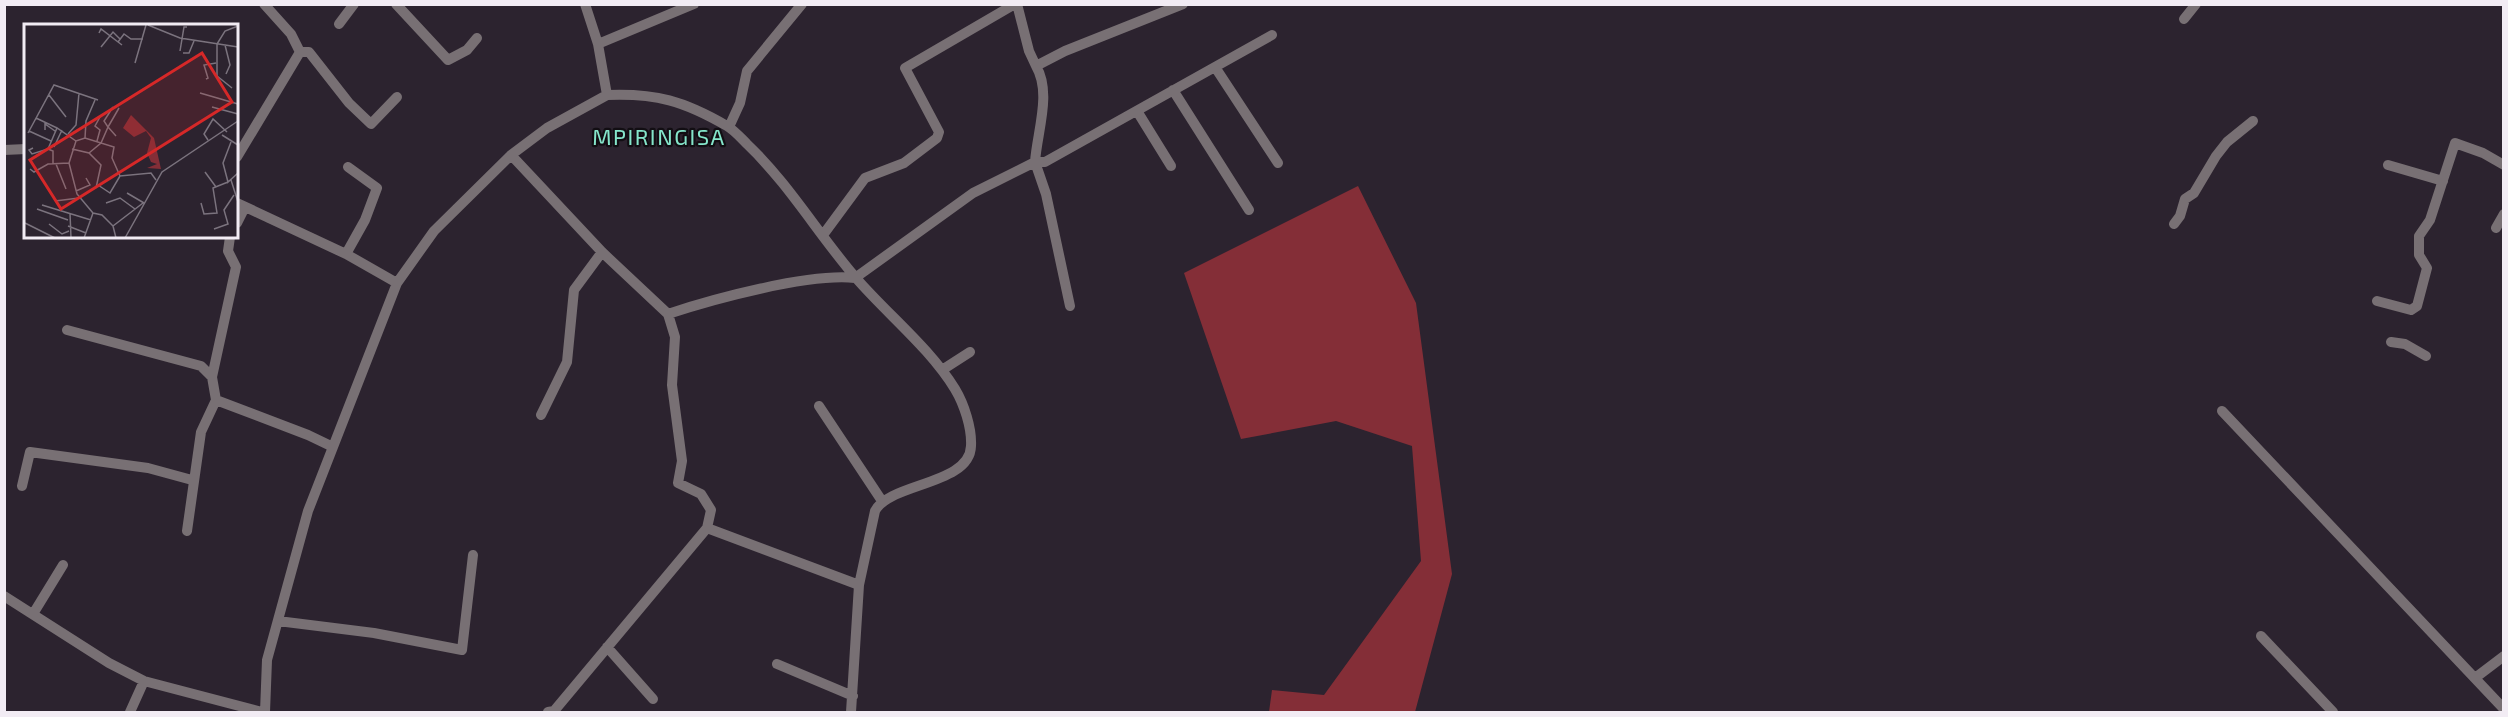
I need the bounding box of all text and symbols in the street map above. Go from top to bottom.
inset map [24,24,238,238]
district label: MPIRINGISA [592,123,726,149]

